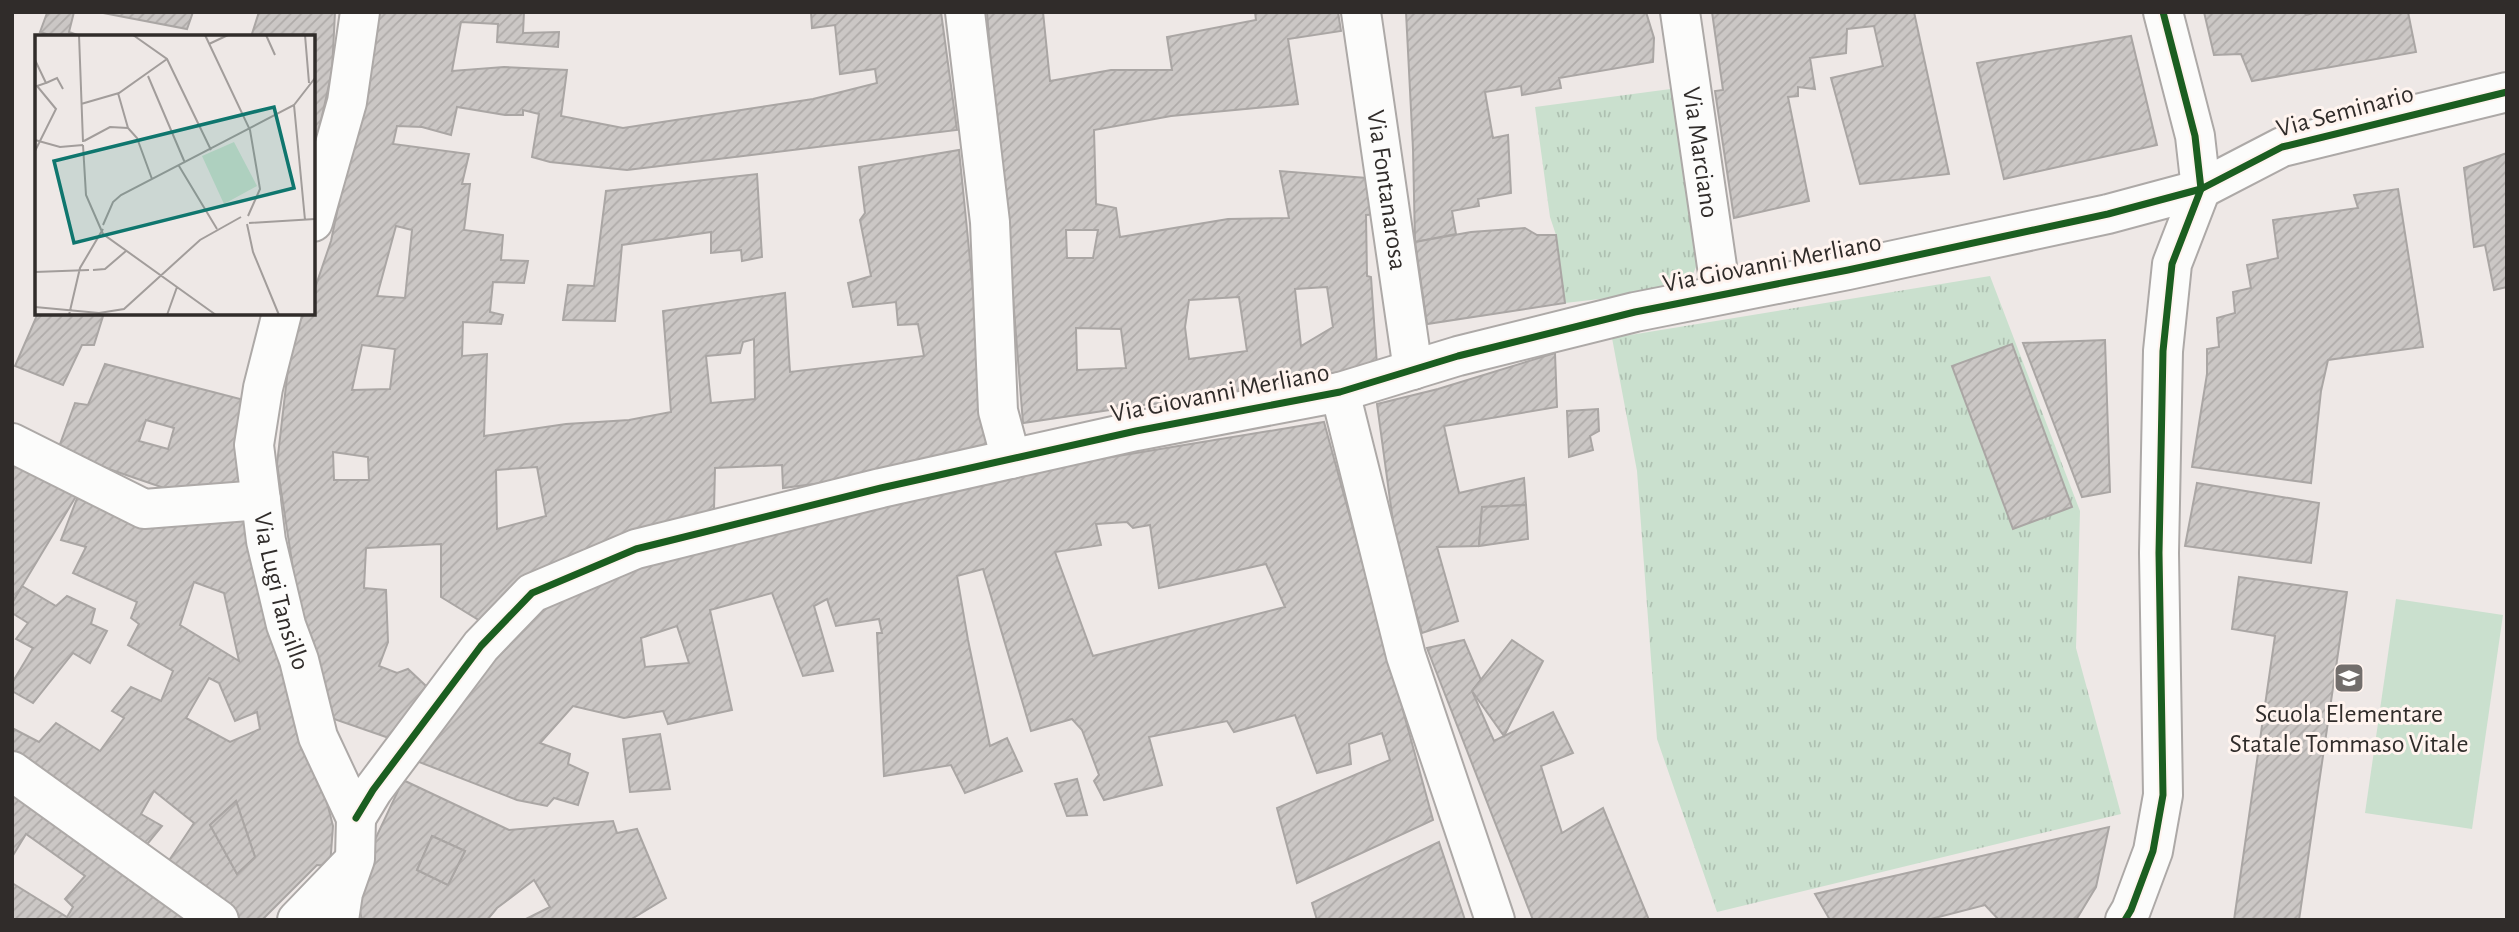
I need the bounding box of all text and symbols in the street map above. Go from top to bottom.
inset map [35,35,315,315]
street label: Via Seminario [2274,80,2416,142]
street label: Via Marciano [1678,85,1723,220]
street label: Via Fontanarosa [1362,108,1411,272]
street label: Via Giovanni Merliano [1661,229,1883,297]
street label: Via Giovanni Merliano [1109,359,1331,427]
street label: Via Lugi Tansillo [250,511,314,673]
school or university icon: Scuola Elementare Statale Tommaso Vitale [2332,661,2366,695]
place label: Scuola Elementare Statale Tommaso Vitale [2230,701,2468,757]

